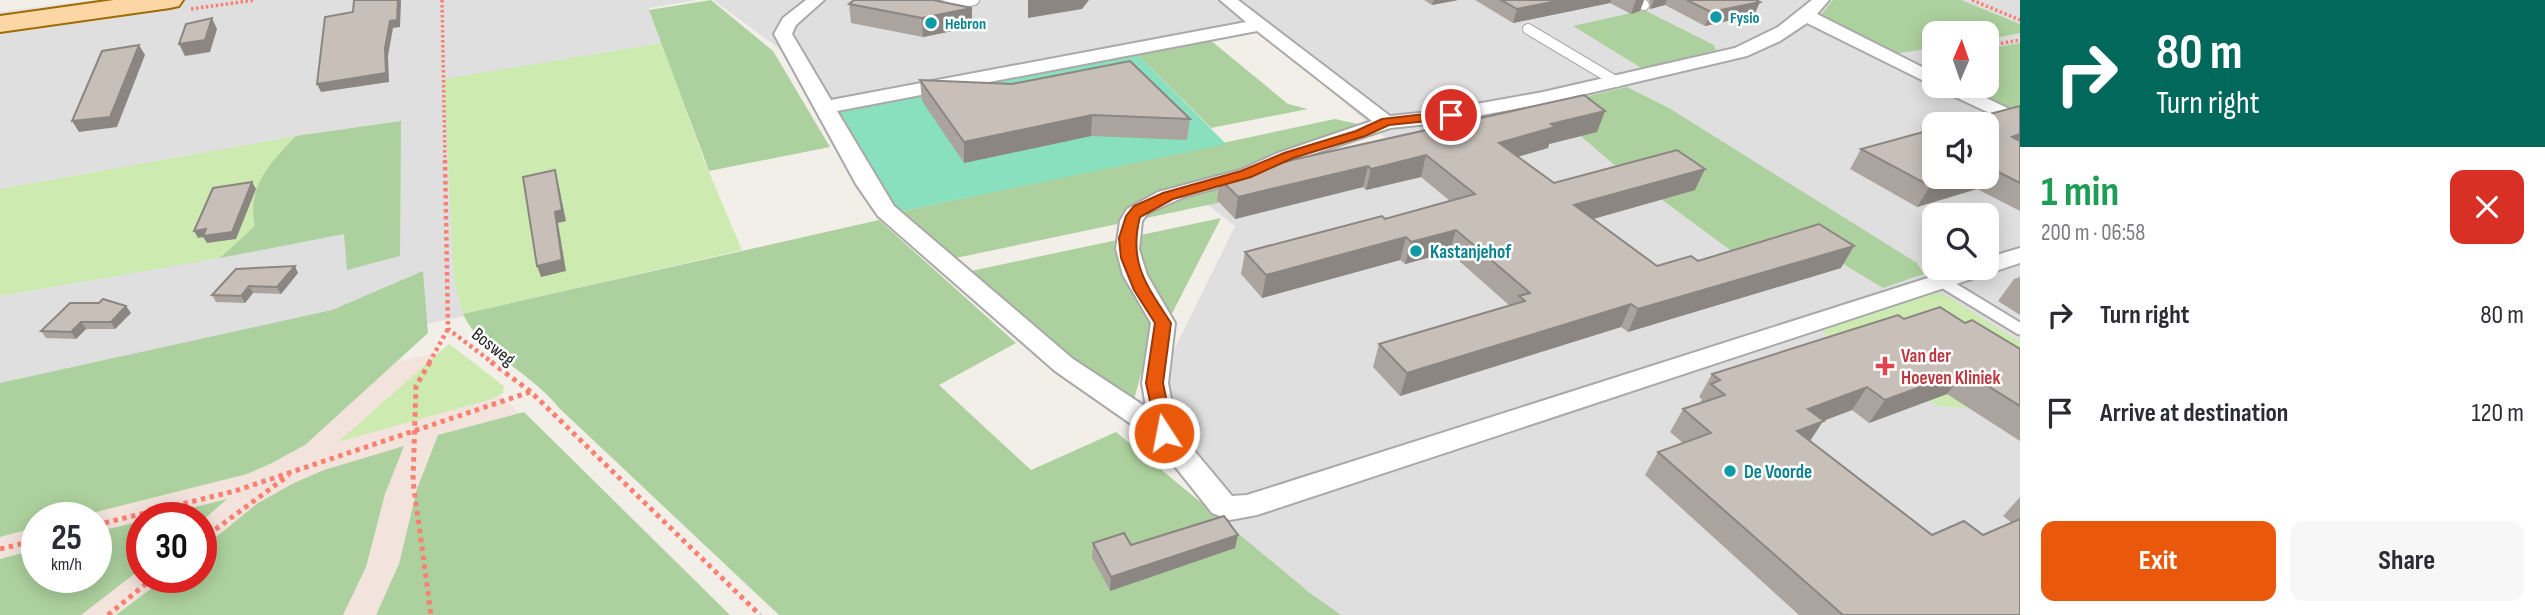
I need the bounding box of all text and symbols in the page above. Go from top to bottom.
marker: Fysio [1708,9,1724,25]
place label: Fysio [1730,9,1759,28]
marker: Hebron [923,15,939,31]
place label: Hebron [945,15,986,34]
north arrow [1922,21,1998,98]
map controls [1922,21,1999,280]
text: 80 m [2156,24,2243,83]
icon: right [2041,28,2132,119]
text: Turn right [2156,84,2260,123]
pin [1421,85,1481,145]
icon: arrive [1432,96,1470,134]
button: sound [1922,112,1999,189]
text: 1 min [2041,167,2119,218]
button: close [2450,170,2524,244]
button: search [1922,203,1999,280]
text: 200 m · 06:58 [2041,219,2145,247]
place label: Kastanjehof [1430,241,1512,264]
marker: Kastanjehof [1408,243,1424,259]
icon: right [2041,296,2079,334]
text: Turn right [2100,300,2189,331]
text: 80 m [2480,300,2524,331]
street label: Bosweg [467,323,520,372]
place label: Van der Hoeven Kliniek [1901,345,2000,390]
marker: Van der Hoeven Kliniek [1875,356,1895,376]
icon: arrive [2041,394,2079,432]
position arrow [1127,396,1201,470]
text: Arrive at destination [2100,398,2288,429]
text: 120 m [2471,398,2524,429]
place label: De Voorde [1744,461,1812,484]
marker: De Voorde [1722,463,1738,479]
speed limit sign: 30 [126,502,217,593]
text: 25 [51,517,82,560]
button: Exit [2041,521,2276,601]
button: Share [2290,521,2524,601]
text: km/h [51,554,82,575]

